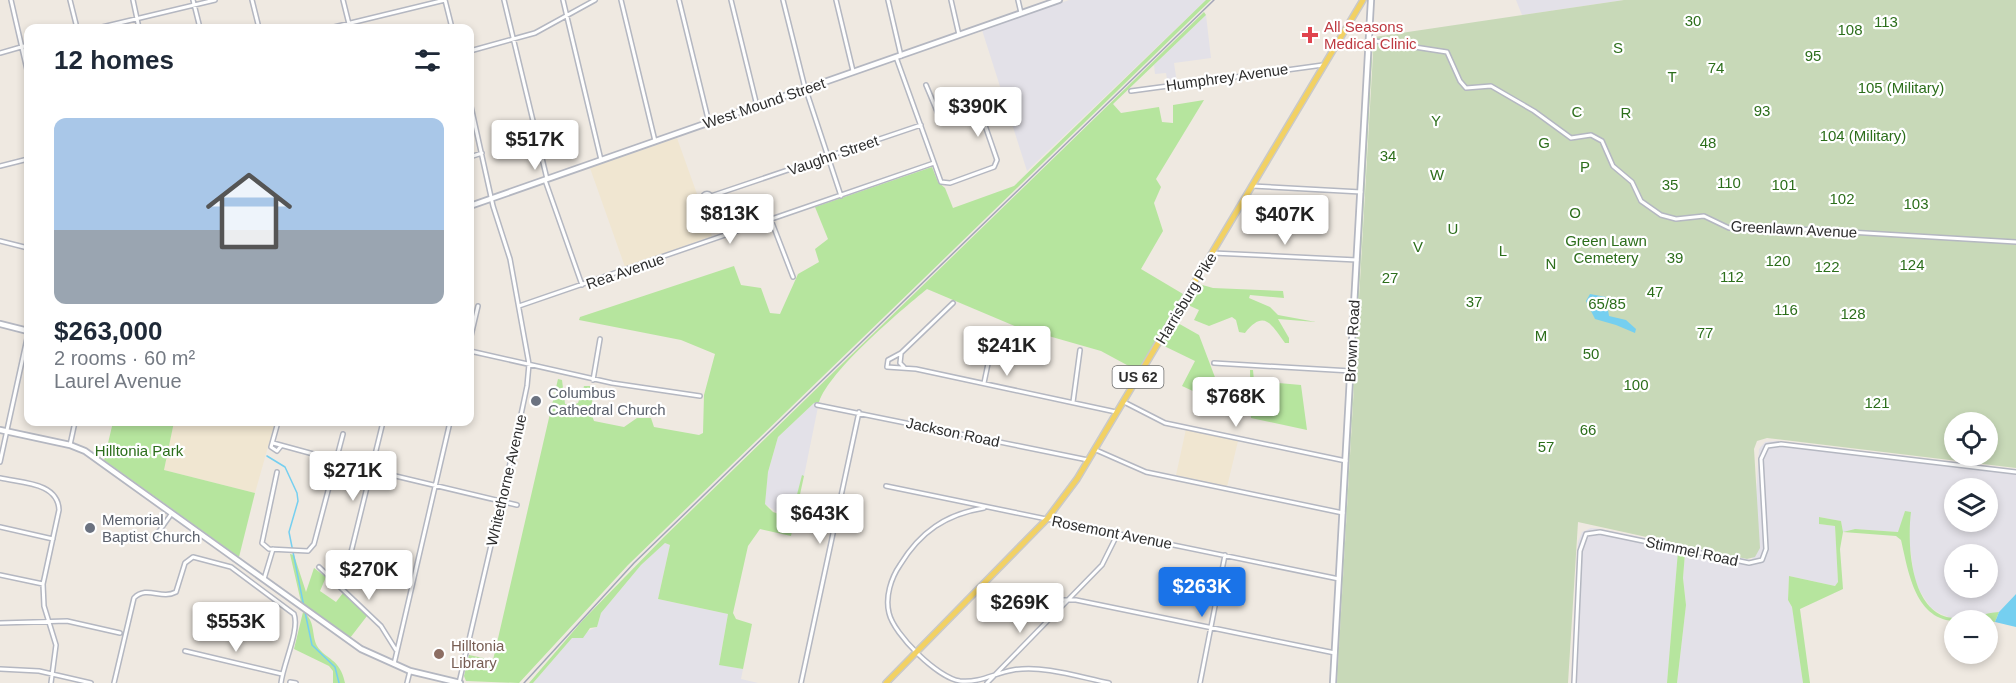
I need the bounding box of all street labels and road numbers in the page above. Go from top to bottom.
street label: Humphrey Avenue [1165,60,1289,94]
street label: West Mound Street [701,74,828,132]
street label: Vaughn Street [785,131,881,178]
street label: Greenlawn Avenue [1730,217,1858,241]
street label: Harrisburg Pike [1152,249,1220,347]
street label: Rea Avenue [584,250,666,292]
street label: Brown Road [1341,299,1363,383]
road number: US 62 [1112,366,1164,388]
street label: Whitethorne Avenue [483,412,529,548]
street label: Jackson Road [905,414,1001,450]
street label: Rosemont Avenue [1050,512,1174,552]
street label: Stimmel Road [1644,533,1740,569]

